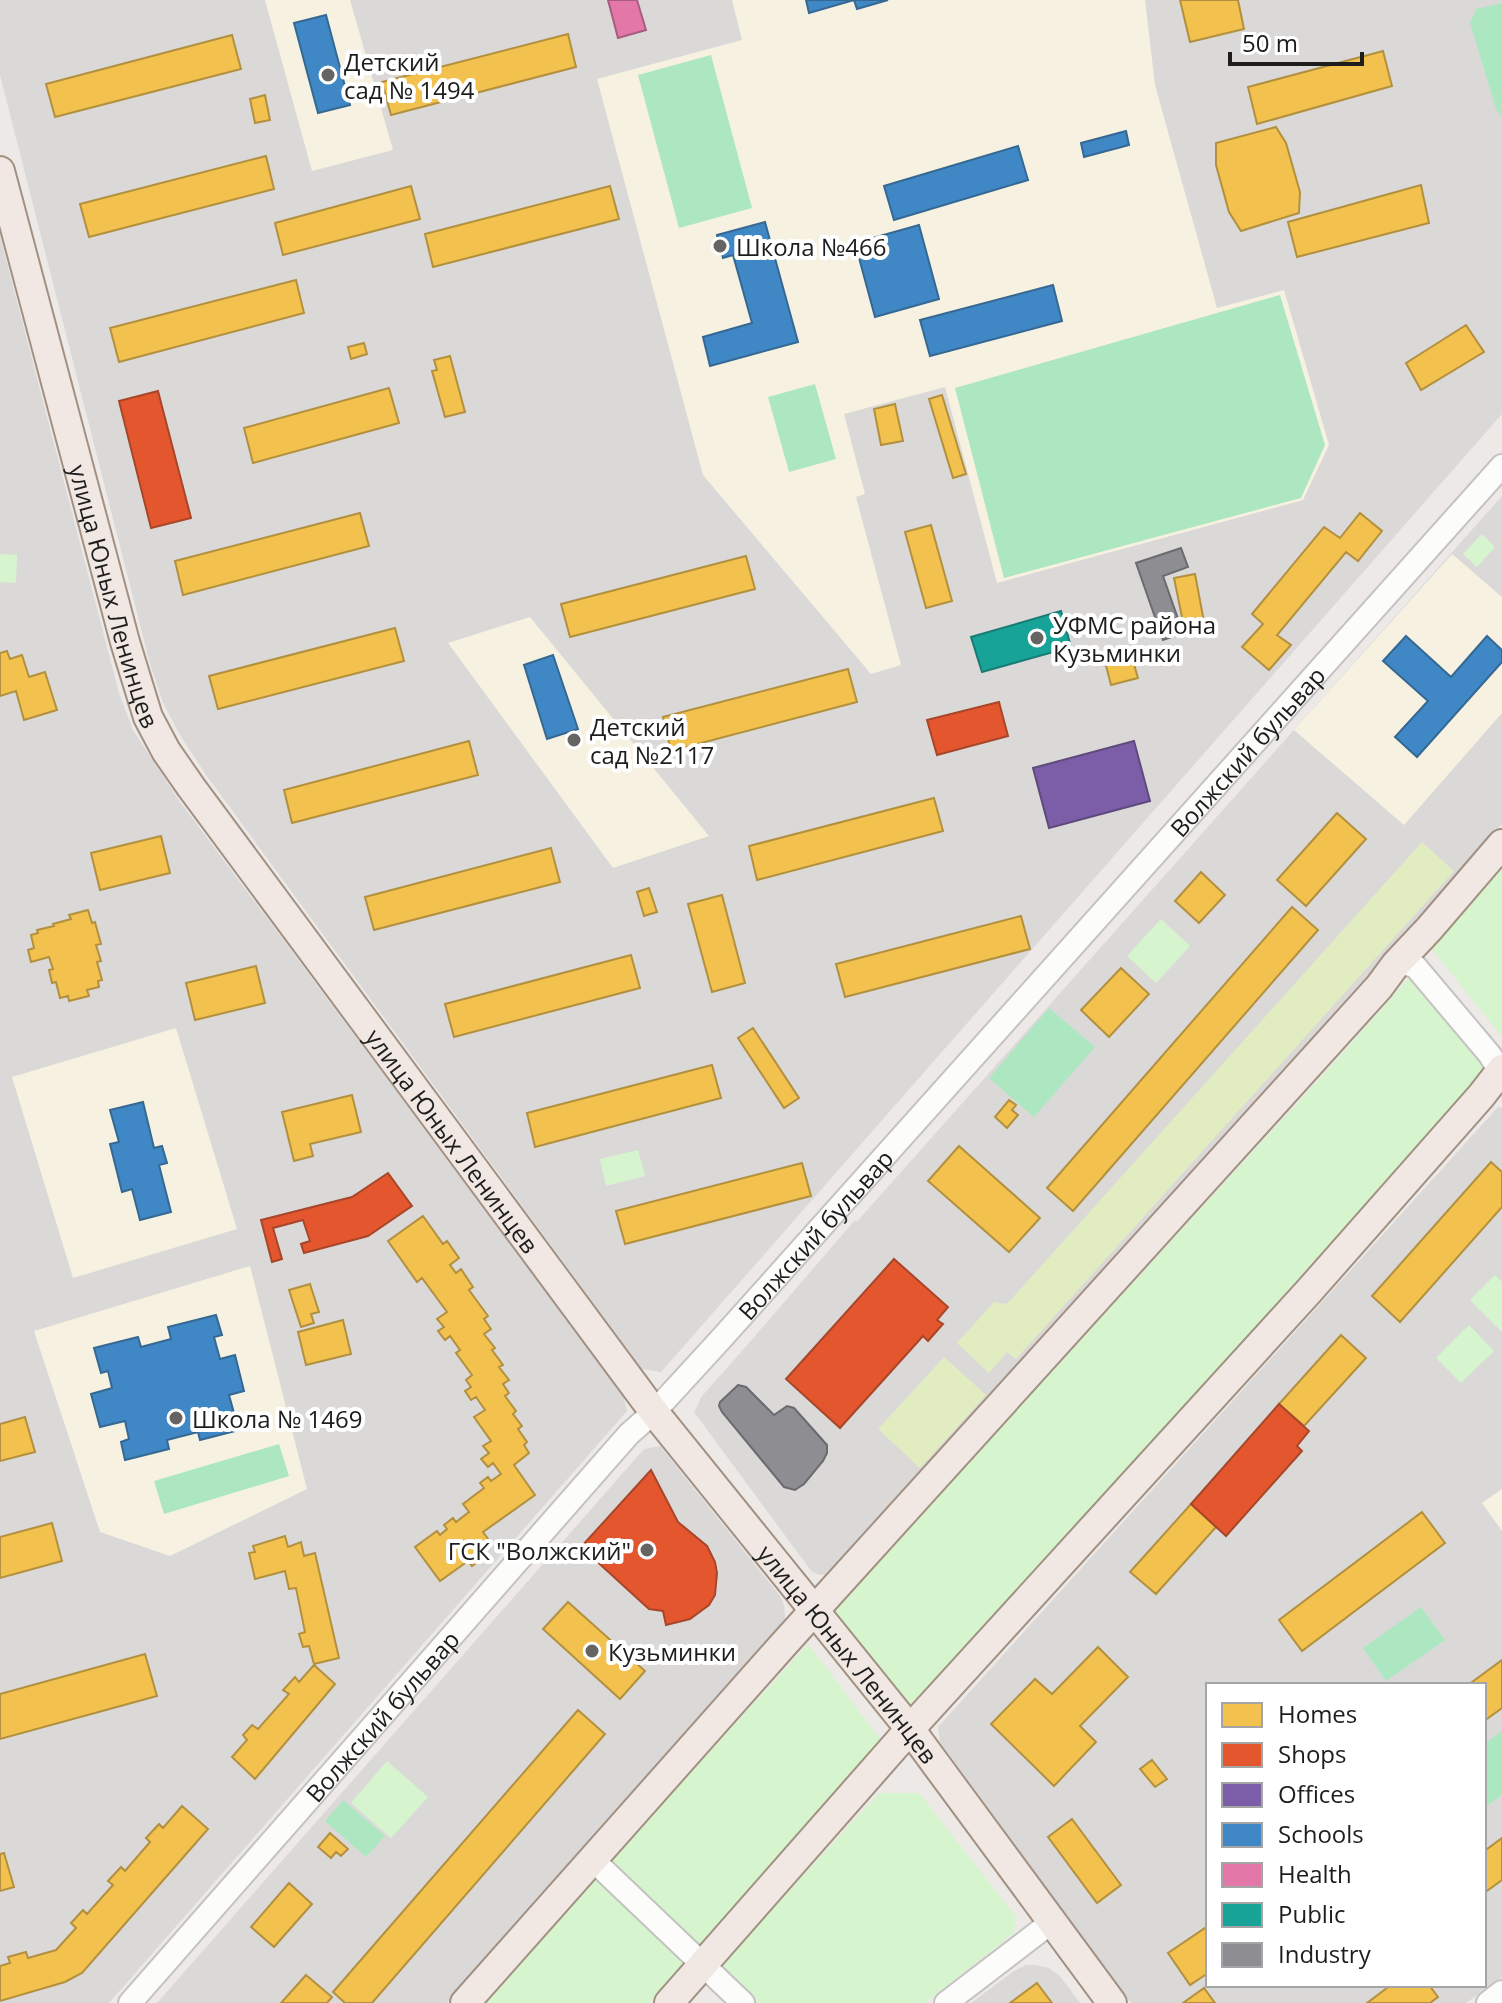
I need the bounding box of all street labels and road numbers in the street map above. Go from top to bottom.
street label: улица Юных Ленинцев [62,461,167,734]
street label: Волжский бульвар [1162,659,1332,843]
street label: улица Юных Ленинцев [359,1022,547,1259]
street label: Волжский бульвар [730,1142,900,1326]
street label: улица Юных Ленинцев [751,1537,946,1770]
street label: Волжский бульвар [298,1623,466,1809]

